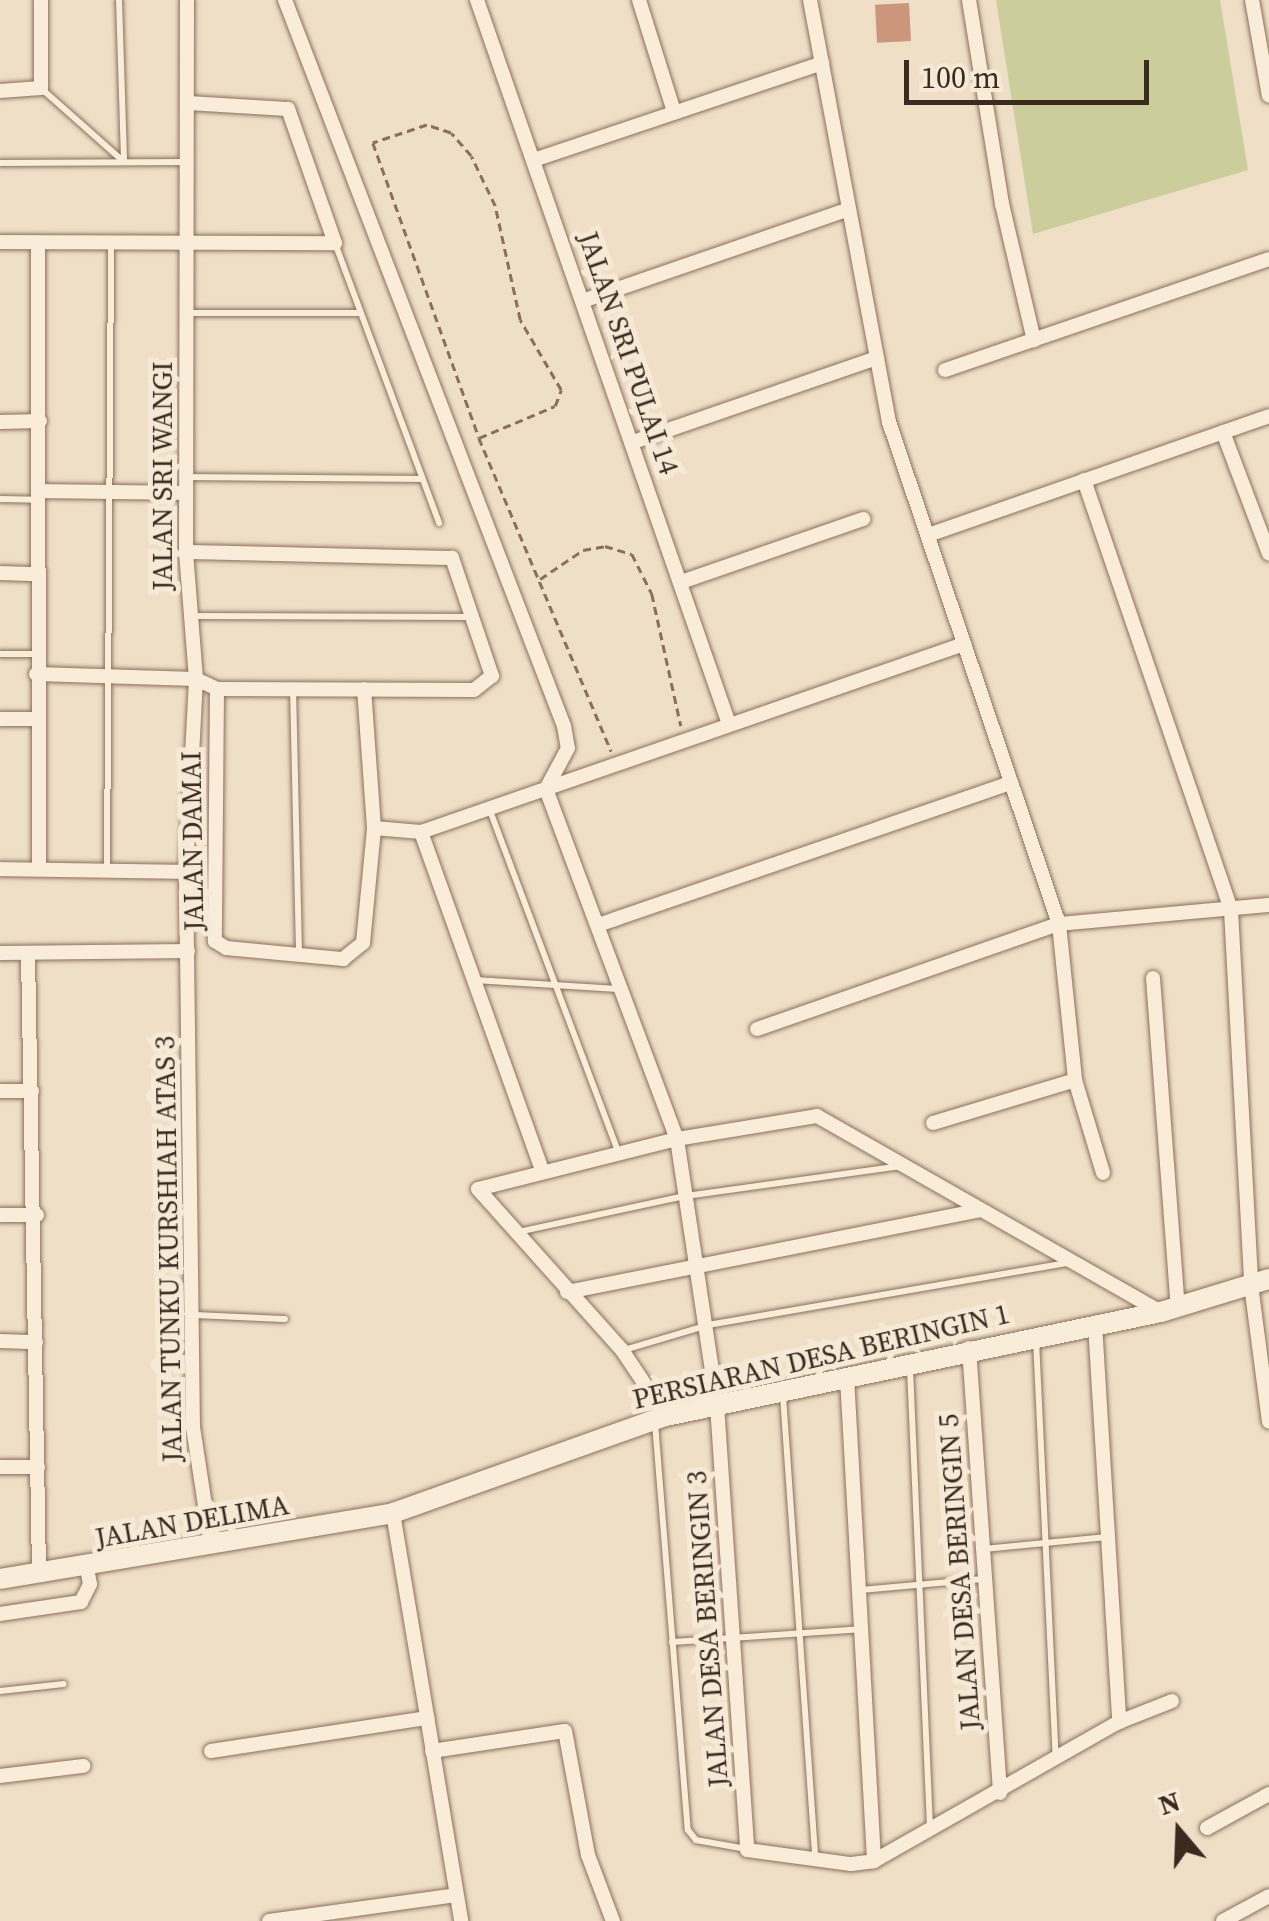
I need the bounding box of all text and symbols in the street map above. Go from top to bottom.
scale bar [909,40,1154,102]
text: 100 m [921,57,1000,98]
street label: JALAN SRI PULAI 14 [572,227,686,479]
street label: JALAN SRI WANGI [145,361,179,591]
street label: JALAN DAMAI [174,751,210,931]
street label: JALAN TUNKU KURSHIAH ATAS 3 [147,1035,189,1463]
street label: PERSIARAN DESA BERINGIN 1 [629,1296,1013,1416]
street label: JALAN DESA BERINGIN 5 [931,1413,987,1731]
street label: JALAN DESA BERINGIN 3 [679,1470,735,1788]
street label: JALAN DELIMA [93,1487,291,1555]
north arrow [1129,1781,1229,1881]
text: N [1153,1781,1185,1824]

